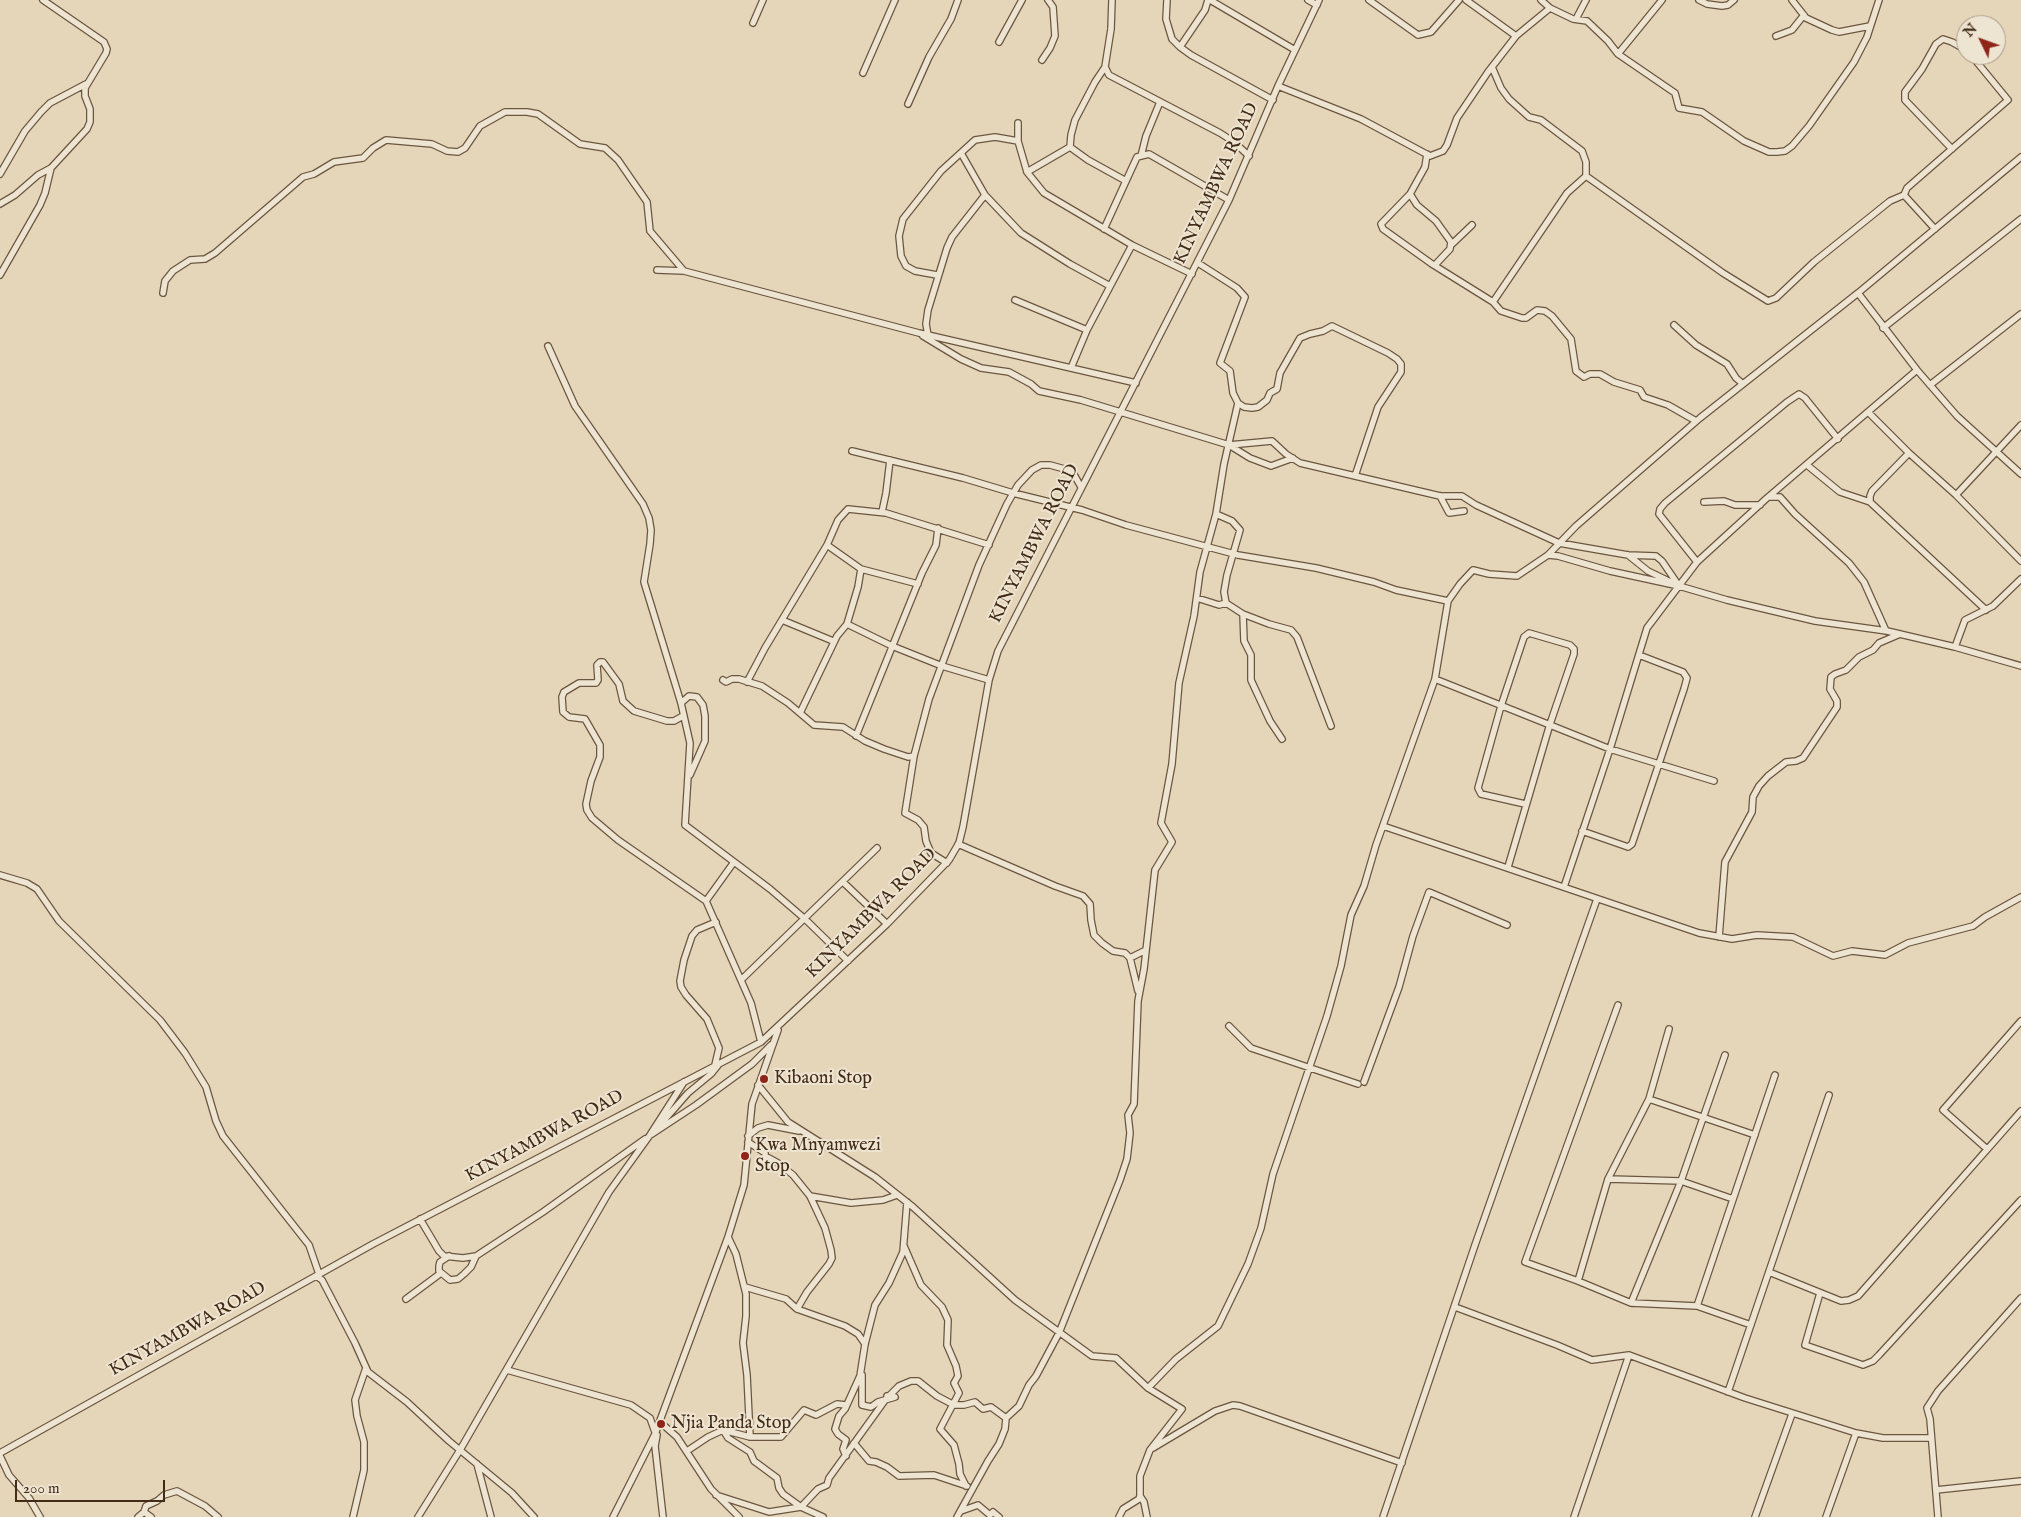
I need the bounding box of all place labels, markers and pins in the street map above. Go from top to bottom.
place label: Kibaoni Stop [774,1068,872,1090]
marker: Kibaoni Stop [758,1073,770,1085]
place label: Kwa Mnyamwezi Stop [755,1135,881,1178]
marker: Kwa Mnyamwezi Stop [739,1150,751,1162]
place label: Njia Panda Stop [671,1413,791,1435]
marker: Njia Panda Stop [655,1418,667,1430]

